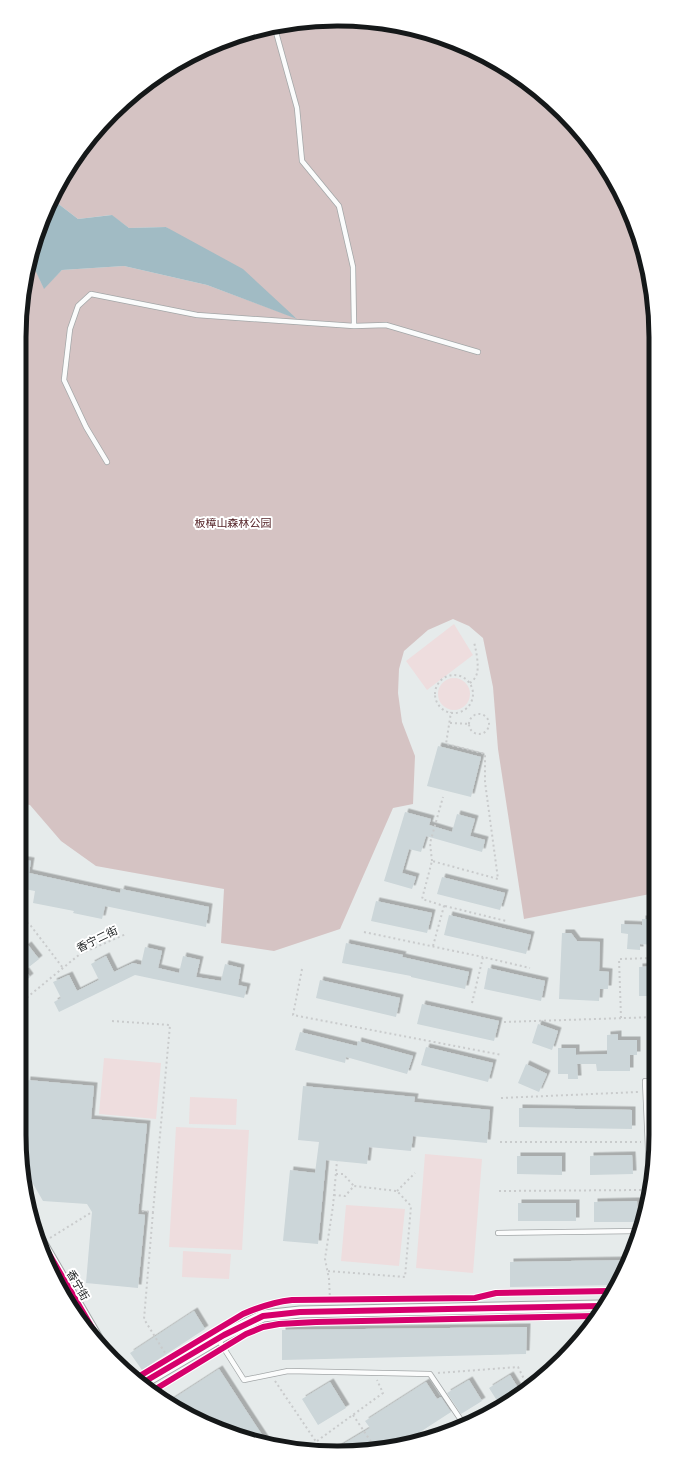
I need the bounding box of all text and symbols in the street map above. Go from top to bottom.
park label: 板樟山森林公园 [195,517,272,530]
street label: 香宁二街 [75,924,120,955]
street label: 香宁街 [64,1268,91,1303]

